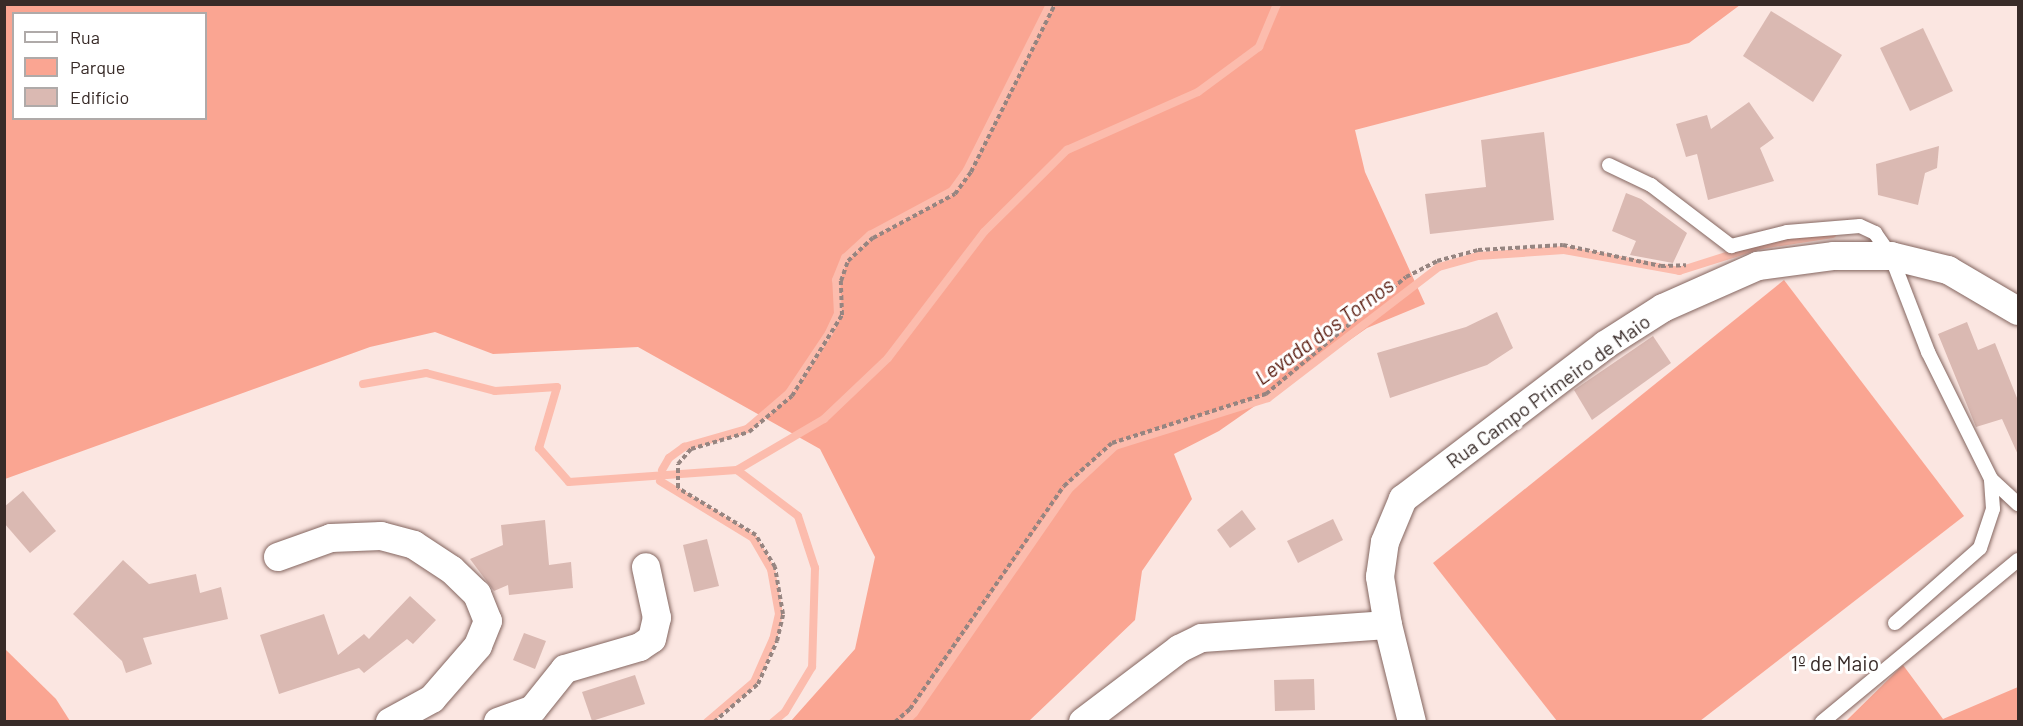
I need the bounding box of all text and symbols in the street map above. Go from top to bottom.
legend [12,12,207,120]
text: Rua [70,26,100,48]
text: Parque [70,56,125,78]
text: Edifício [70,86,129,108]
water label: Levada dos Tornos [1250,272,1398,390]
street label: Rua Campo Primeiro de Maio [1441,309,1655,473]
district label: 1º de Maio [1791,650,1879,676]

